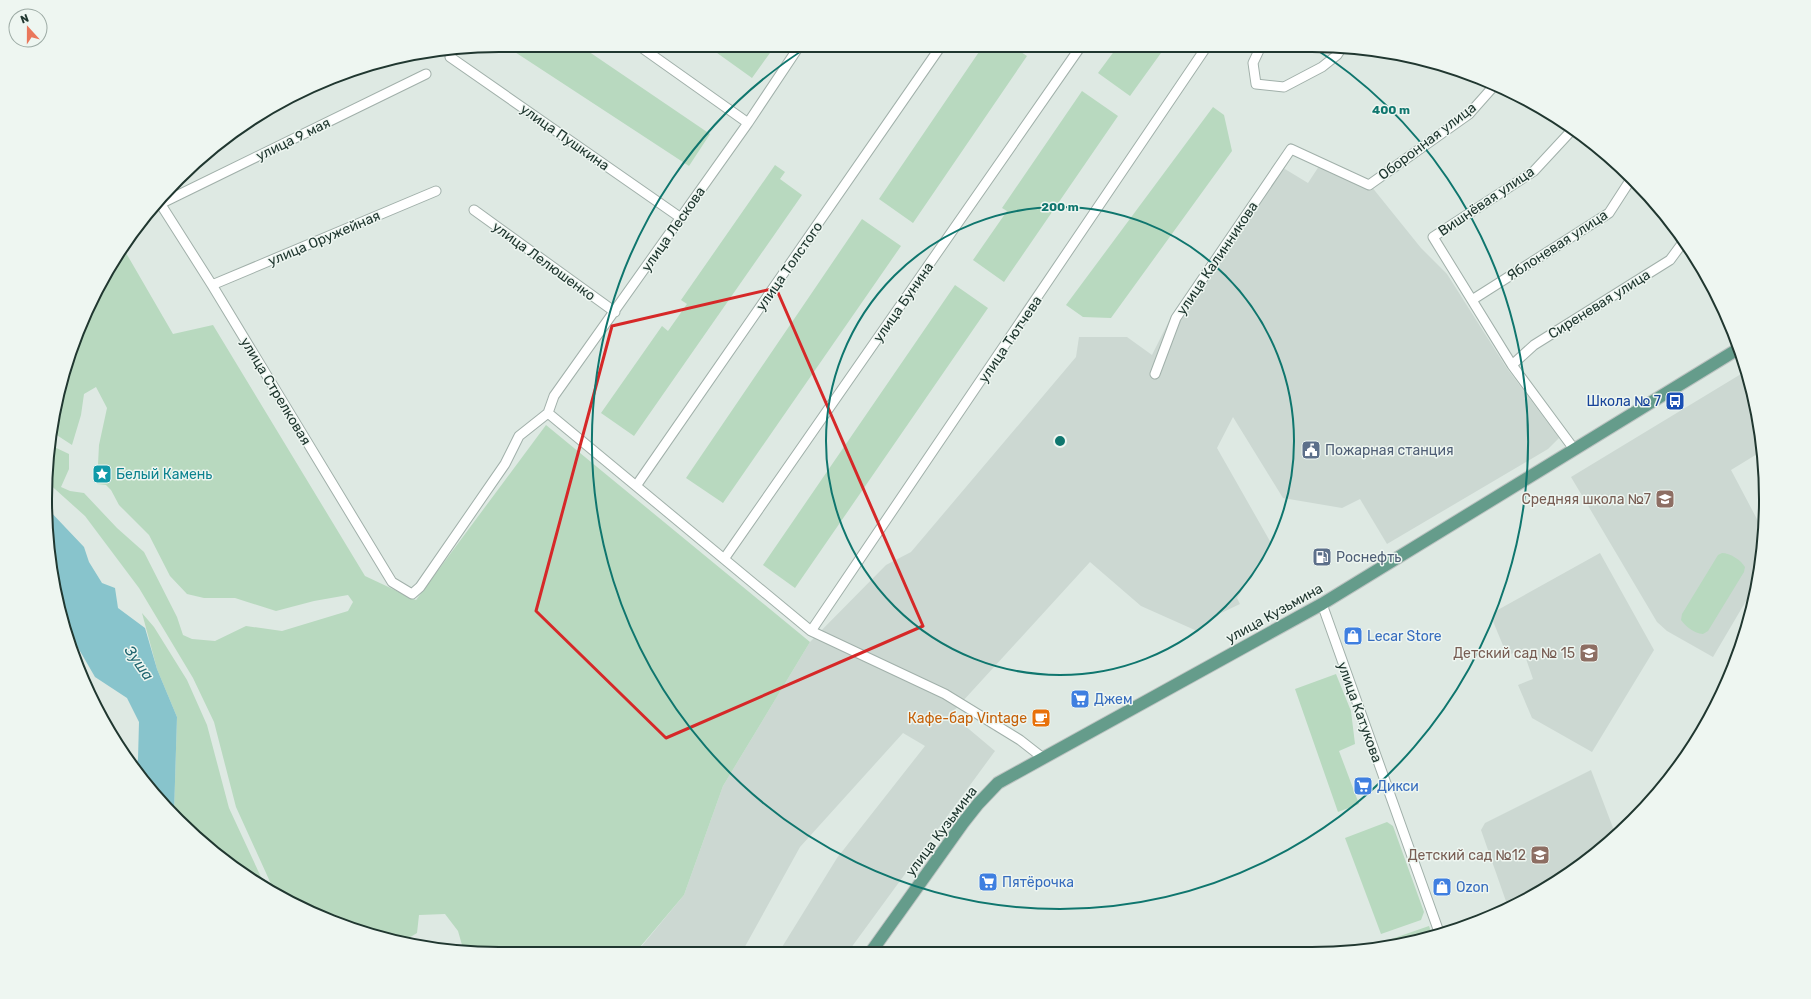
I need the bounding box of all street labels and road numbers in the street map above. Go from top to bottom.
street label: Оборонная улица [1375,99,1480,184]
street label: улица Пушкина [517,100,612,174]
street label: улица 9 мая [253,114,333,165]
street label: Вишнёвая улица [1435,163,1538,240]
street label: улица Лескова [638,183,709,275]
street label: улица Калинникова [1173,198,1262,318]
street label: Яблоневая улица [1504,206,1611,284]
street label: улица Оружейная [265,207,383,270]
street label: улица Лелюшенко [489,218,599,304]
street label: улица Толстого [752,219,826,314]
street label: улица Бунина [870,259,937,346]
street label: Сиреневая улица [1545,266,1654,343]
street label: улица Тютчева [975,293,1046,386]
street label: улица Стрелковая [237,334,314,448]
street label: улица Кузьмина [1223,580,1326,647]
street label: улица Катукова [1333,659,1386,765]
street label: улица Кузьмина [902,783,981,880]

